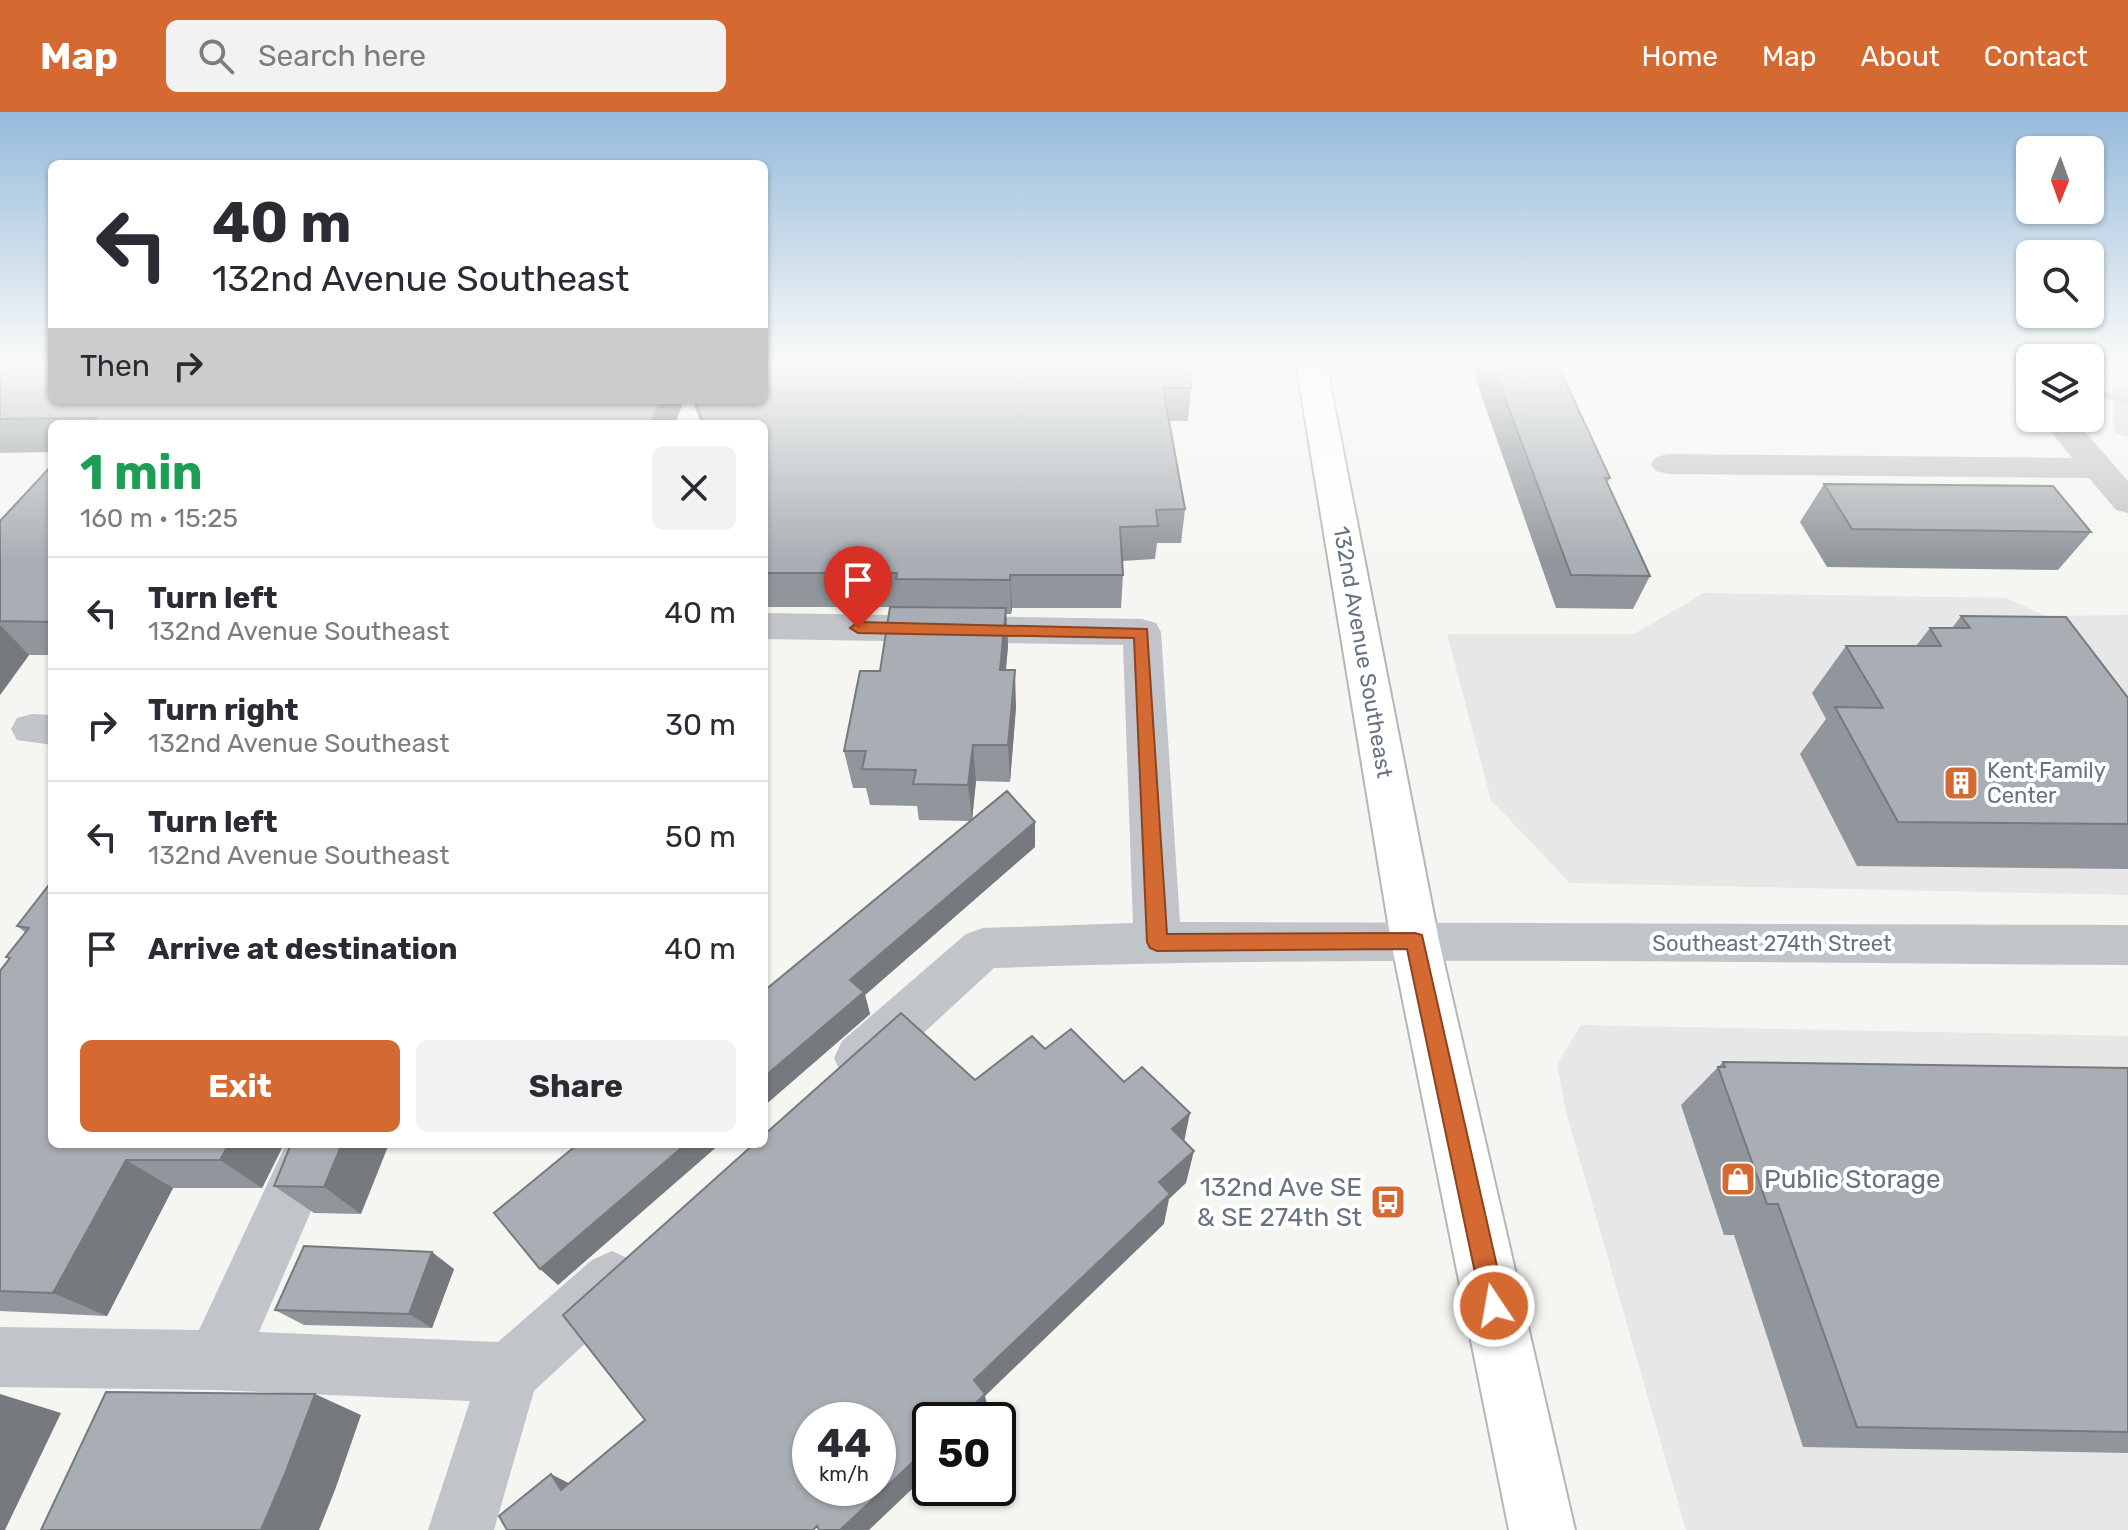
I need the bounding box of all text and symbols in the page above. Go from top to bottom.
search box [166,20,726,92]
text: Map [40,33,118,79]
icon: search [194,34,238,78]
text: Search here [258,38,426,74]
text: Home [1641,40,1718,73]
text: Map [1762,40,1816,73]
text: About [1860,40,1940,73]
text: Contact [1984,40,2088,73]
north arrow [2016,136,2104,224]
map controls [2016,136,2104,432]
text: 40 m [212,190,352,256]
icon: left [80,192,184,296]
button: search [2016,240,2104,328]
text: 132nd Avenue Southeast [212,257,629,300]
icon: right [166,344,210,388]
button: layers [2016,344,2104,432]
text: Then [80,348,150,384]
text: 1 min [80,444,203,501]
button: close [652,446,736,530]
text: 160 m · 15:25 [80,503,238,534]
street label: 132nd Avenue Southeast [1328,524,1399,780]
pin [824,546,892,628]
icon: arrive [836,558,880,602]
text: Turn left [148,580,278,616]
icon: left [80,591,124,635]
text: 40 m [664,595,736,631]
text: 132nd Avenue Southeast [148,616,449,647]
text: Turn right [148,692,299,728]
icon: right [80,703,124,747]
text: 30 m [665,707,736,743]
text: 132nd Avenue Southeast [148,728,449,759]
place label: Kent Family Center [1987,757,2106,809]
building icon: Kent Family Center [1942,764,1980,802]
text: Turn left [148,804,278,840]
icon: left [80,815,124,859]
text: 50 m [665,819,736,855]
text: 132nd Avenue Southeast [148,840,449,871]
icon: arrive [80,927,124,971]
street label: Southeast 274th Street [1652,930,1892,957]
text: Arrive at destination [148,931,458,967]
text: 40 m [664,931,736,967]
button: Exit [80,1040,400,1132]
button: Share [416,1040,736,1132]
shop icon: Public Storage [1719,1160,1757,1198]
place label: Public Storage [1764,1164,1941,1195]
place label: 132nd Ave SE & SE 274th St [1197,1172,1362,1233]
bus stop icon: 132nd Ave SE & SE 274th St [1369,1183,1407,1221]
position arrow [1452,1264,1536,1348]
speed limit sign: 50 [912,1402,1016,1506]
text: 44 [817,1420,871,1467]
text: km/h [819,1462,869,1486]

